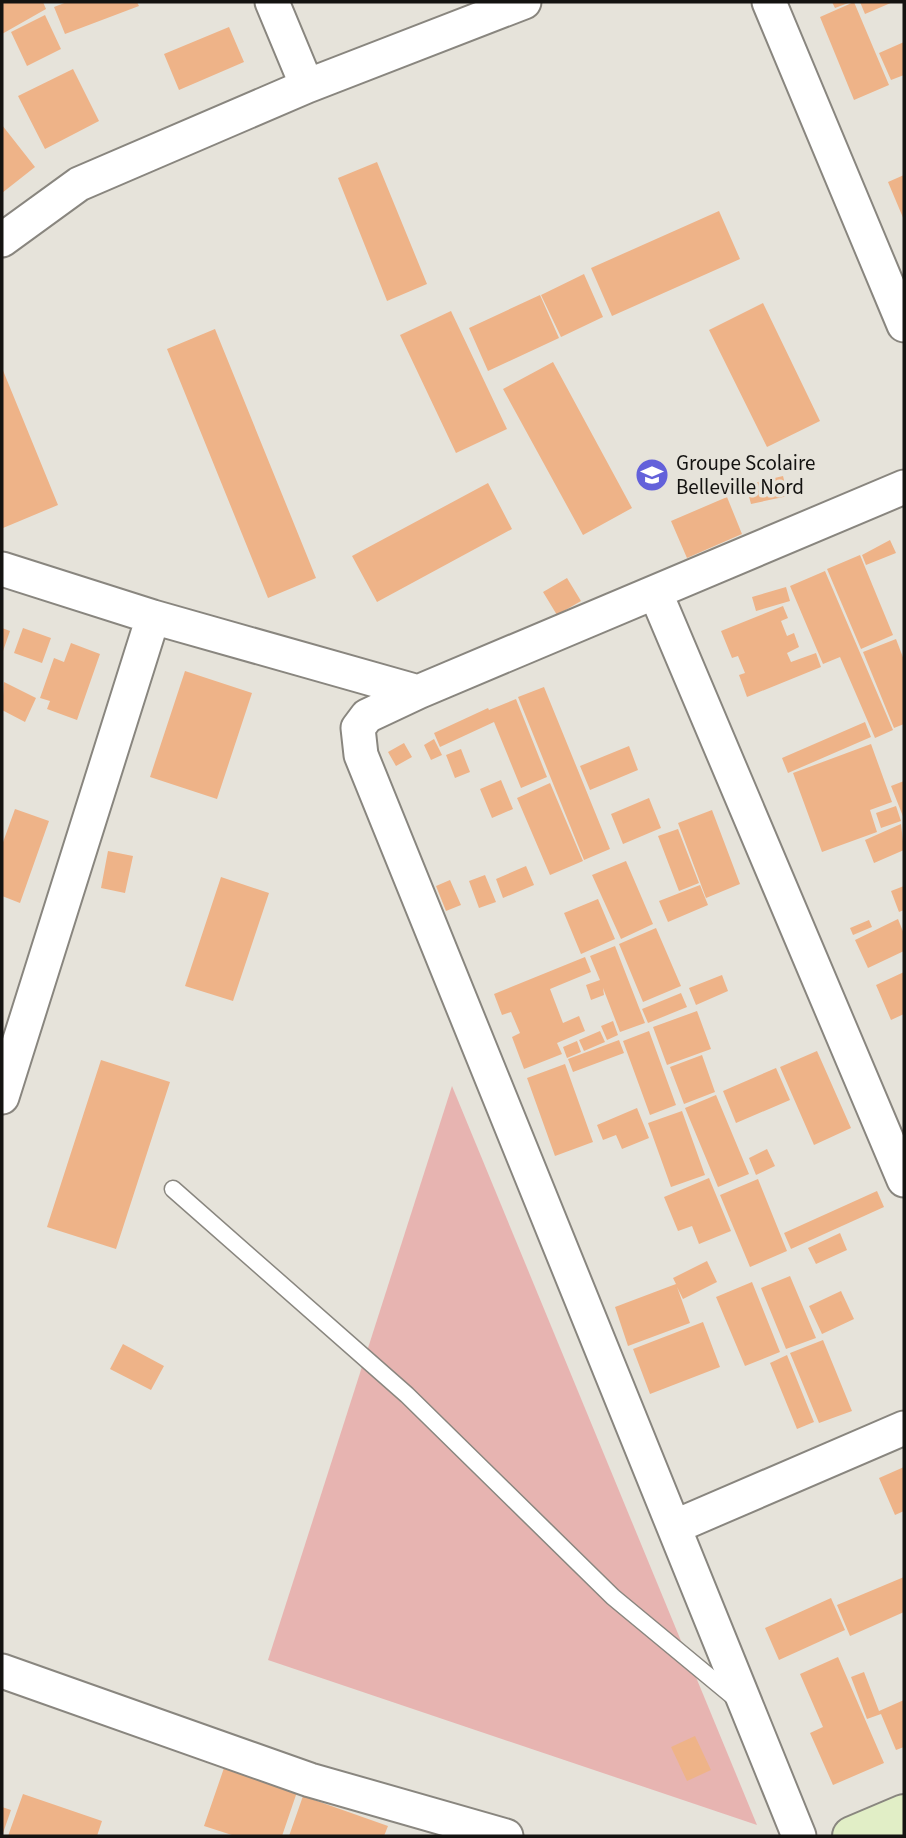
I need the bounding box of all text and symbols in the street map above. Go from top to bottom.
place label: Groupe Scolaire Belleville Nord [676,448,815,502]
school or university icon: Groupe Scolaire Belleville Nord [633,456,671,494]

